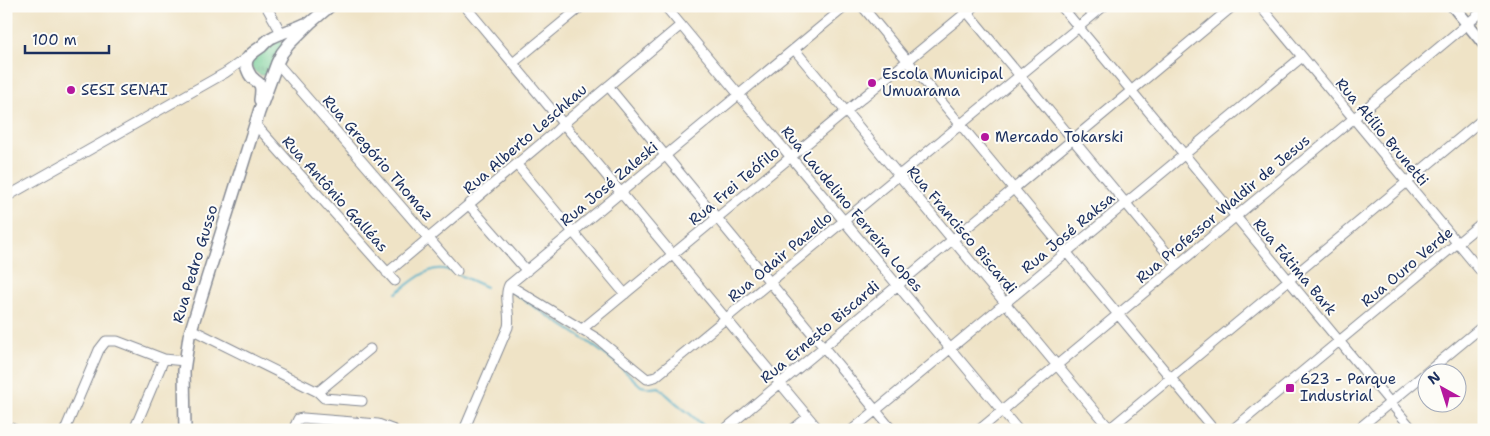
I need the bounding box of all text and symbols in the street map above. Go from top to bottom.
scale bar [25,22,109,54]
text: 100 m [32,30,77,50]
place label: Escola Municipal Umuarama [882,64,1003,101]
street label: Rua Atílio Brunetti [1331,74,1433,190]
marker: Escola Municipal Umuarama [866,77,878,89]
place label: SESI SENAI [81,80,168,100]
street label: Rua Alberto Leschkau [459,80,591,198]
marker: SESI SENAI [65,84,77,96]
street label: Rua Gregório Thomaz [318,91,438,225]
street label: Rua Laudelino Ferreira Lopes [777,122,927,296]
place label: Mercado Tokarski [995,127,1124,147]
street label: Rua Professor Waldir de Jesus [1132,130,1314,288]
marker: Mercado Tokarski [979,131,991,143]
street label: Rua Antônio Galléas [277,132,393,256]
street label: Rua José Zaleski [556,137,662,231]
street label: Rua Frei Teófilo [684,142,784,230]
street label: Rua Francisco Biscardi [902,162,1022,298]
street label: Rua José Raksa [1017,188,1119,278]
street label: Rua Pedro Gusso [168,203,222,325]
street label: Rua Odair Pazello [723,207,837,307]
street label: Rua Fátima Bark [1249,214,1341,320]
street label: Rua Ouro Verde [1357,223,1457,311]
street label: Rua Ernesto Biscardi [756,276,884,388]
north arrow [1418,364,1468,414]
text: N [1424,367,1444,388]
place label: 623 - Parque Industrial [1300,369,1396,406]
marker: 623 - Parque Industrial [1284,382,1296,394]

